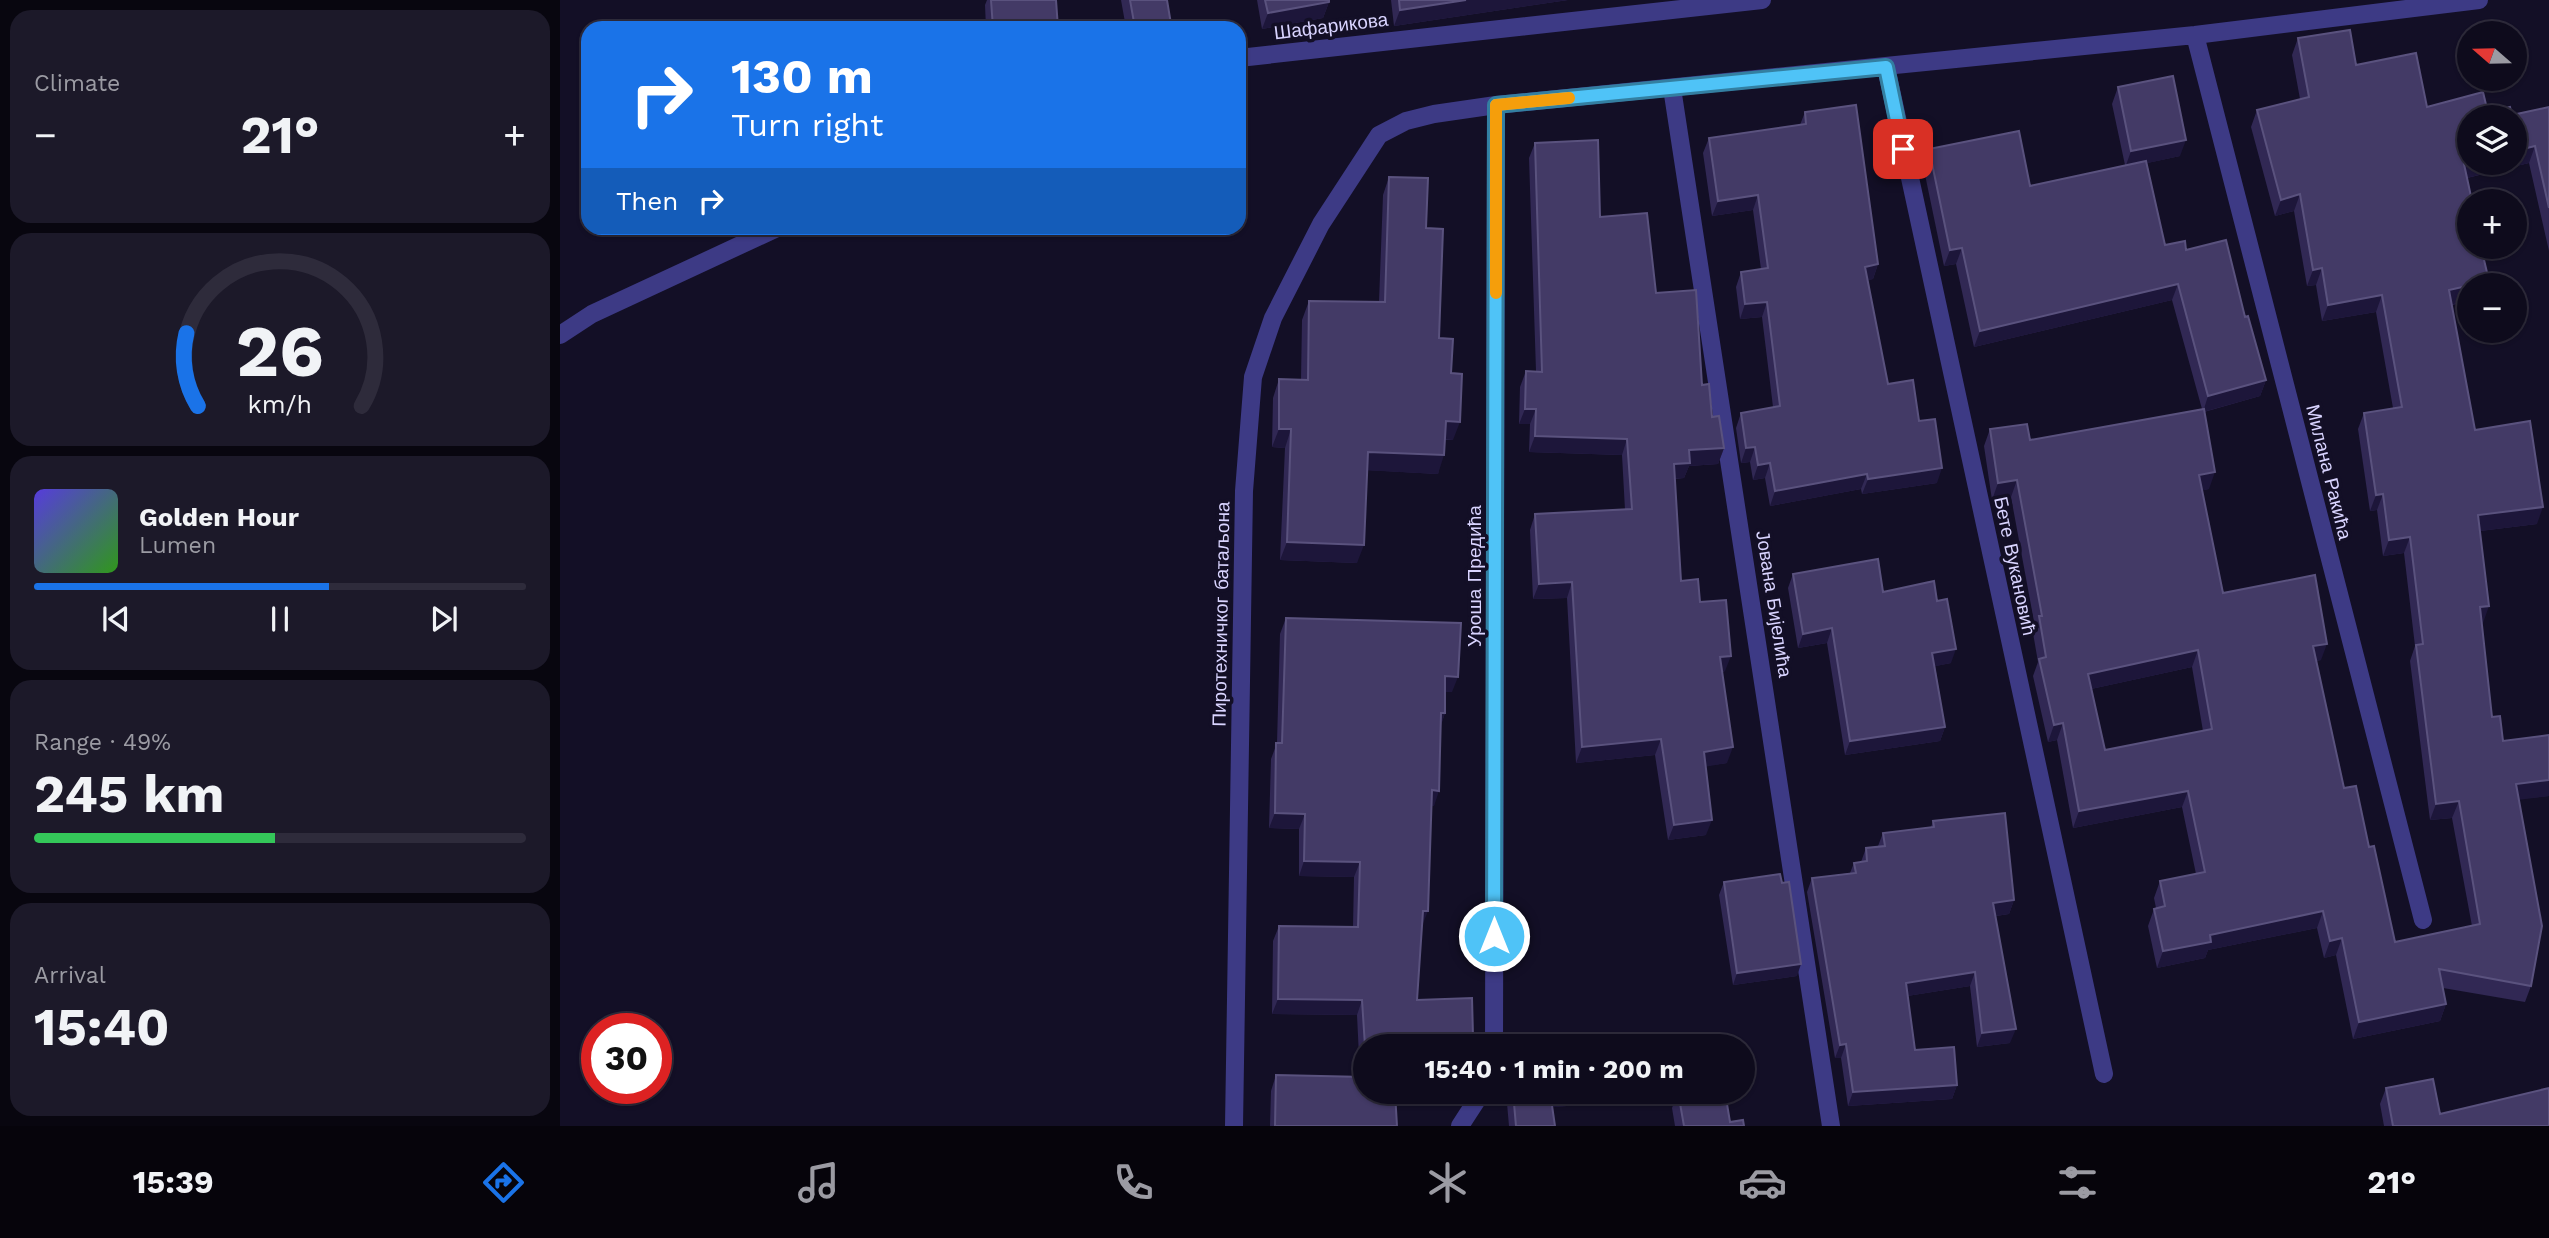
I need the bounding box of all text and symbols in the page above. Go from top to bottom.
street label: Шафарикова [1273,8,1390,44]
north arrow [2457,21,2527,91]
map controls [2457,21,2527,343]
text: 130 m [731,47,873,105]
icon: right [616,49,707,140]
text: Climate [34,70,120,97]
text: 21° [240,105,320,166]
button: layers [2457,105,2527,175]
text: Turn right [731,106,883,144]
text: − [34,113,57,157]
text: + [503,113,526,157]
pin [1873,119,1933,179]
icon: arrive [1884,130,1922,168]
icon: right [692,182,730,220]
text: Then [616,186,678,216]
button: + [2457,189,2527,259]
button: − [2457,273,2527,343]
text: 26 [236,308,324,394]
text: km/h [248,390,312,419]
street label: Милана Ракића [2301,402,2357,542]
street label: Бете Вукановић [1989,494,2041,638]
street label: Пиротехничког батаљона [1208,501,1234,727]
text: Golden Hour [139,502,299,532]
street label: Уроша Предића [1463,505,1486,647]
street label: Јована Бијелића [1751,529,1797,679]
text: Lumen [139,532,216,559]
icon: previous [97,600,135,638]
icon: pause [261,600,299,638]
icon: next [425,600,463,638]
text: Range · 49% [34,729,171,756]
text: 245 km [34,764,224,825]
position arrow [1457,899,1531,973]
text: Arrival [34,962,106,989]
text: 15:40 [34,997,170,1058]
speed limit sign: 30 [581,1013,672,1104]
text: 15:40 · 1 min · 200 m [1424,1054,1684,1084]
icon: directions [479,1158,528,1207]
icon: music [794,1158,843,1207]
icon: phone [1109,1158,1158,1207]
icon: climate [1423,1158,1472,1207]
icon: car [1738,1158,1787,1207]
icon: filters [2053,1158,2102,1207]
text: 15:39 [133,1163,214,1201]
text: 21° [2367,1163,2416,1201]

